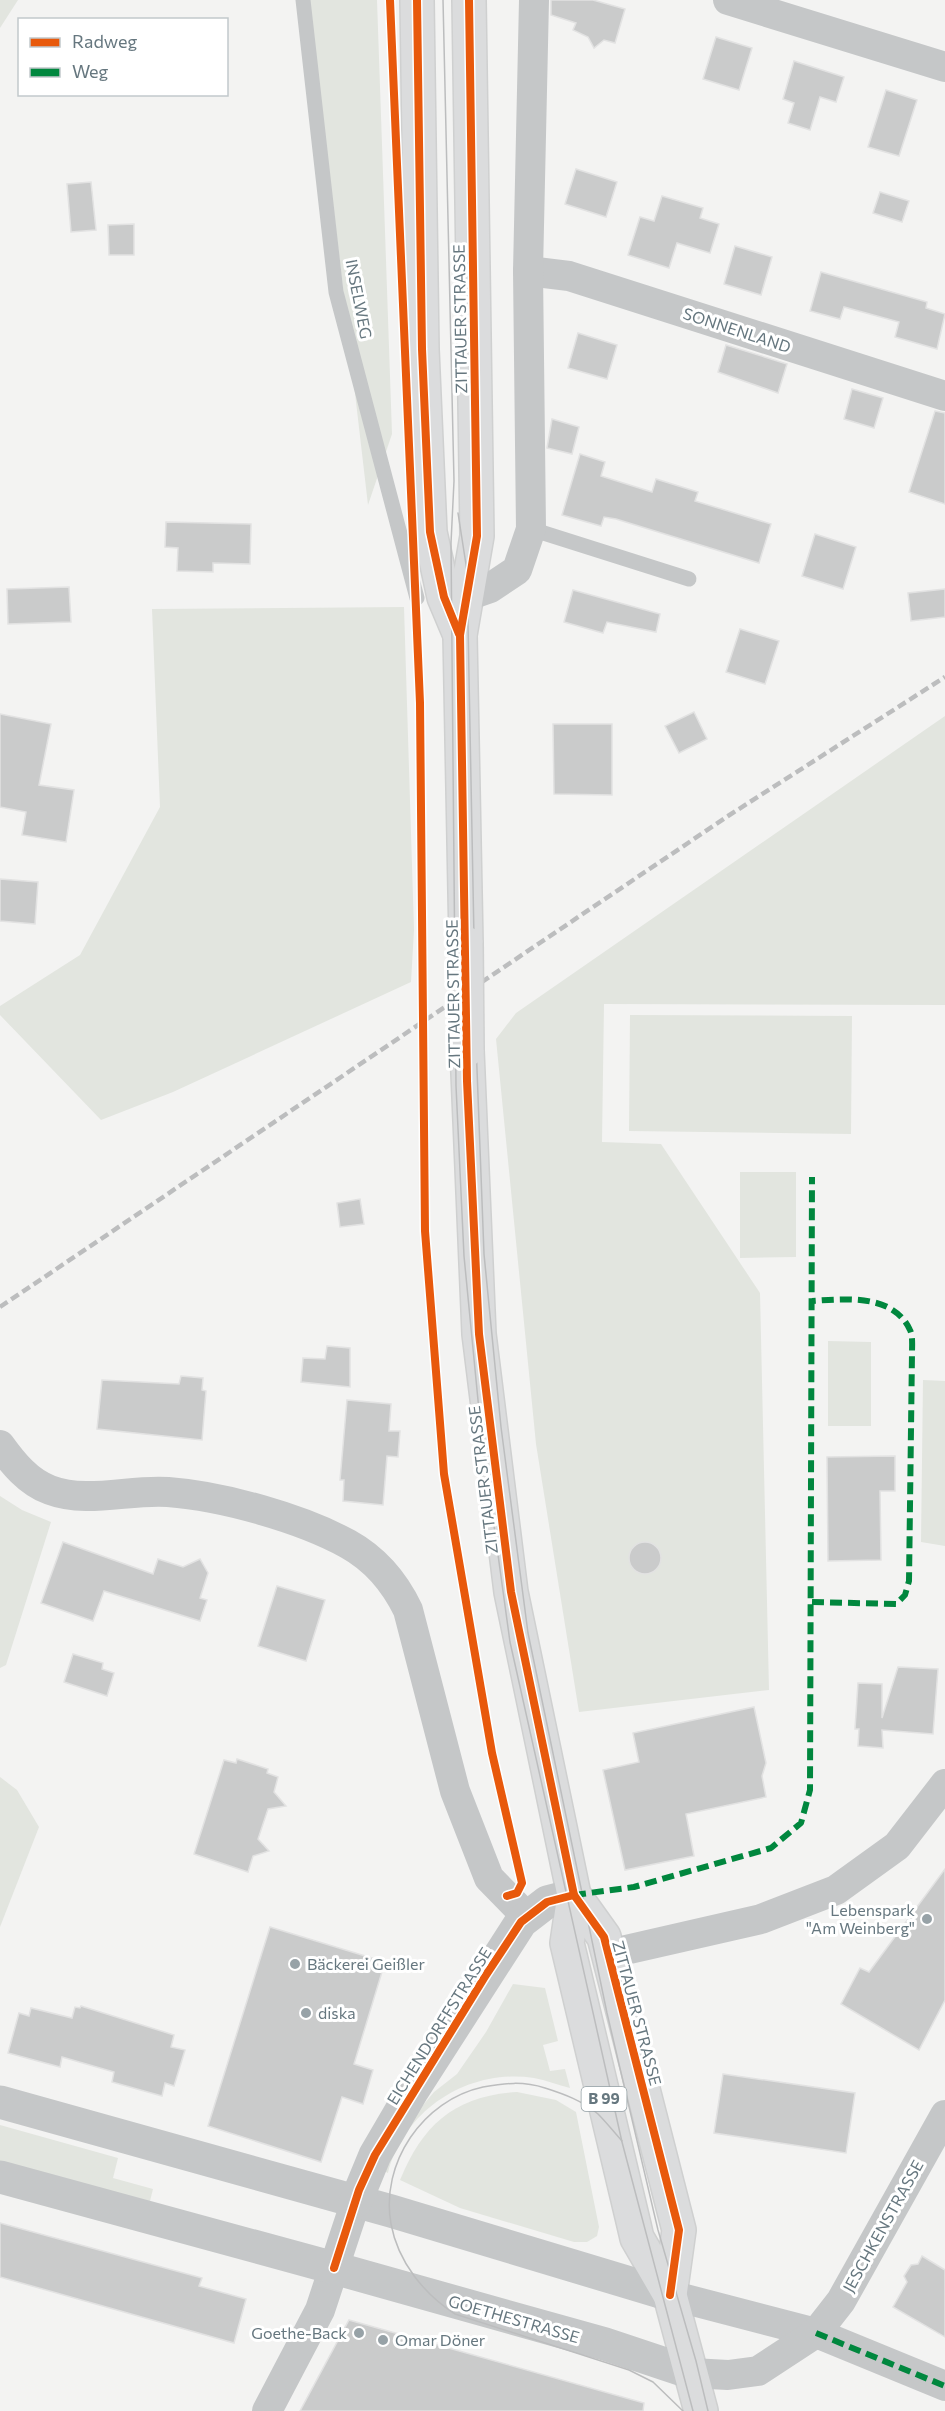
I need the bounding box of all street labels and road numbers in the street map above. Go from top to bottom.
street label: ZITTAUER STRASSE [449,244,470,394]
street label: INSELWEG [342,257,377,340]
street label: SONNENLAND [681,303,793,356]
street label: ZITTAUER STRASSE [442,919,463,1069]
street label: ZITTAUER STRASSE [464,1405,501,1555]
street label: ZITTAUER STRASSE [609,1938,666,2087]
street label: EICHENDORFFSTRASSE [382,1944,495,2108]
road number: B 99 [582,2087,626,2111]
street label: JESCHKENSTRASSE [838,2156,927,2295]
street label: GOETHESTRASSE [446,2291,582,2346]

